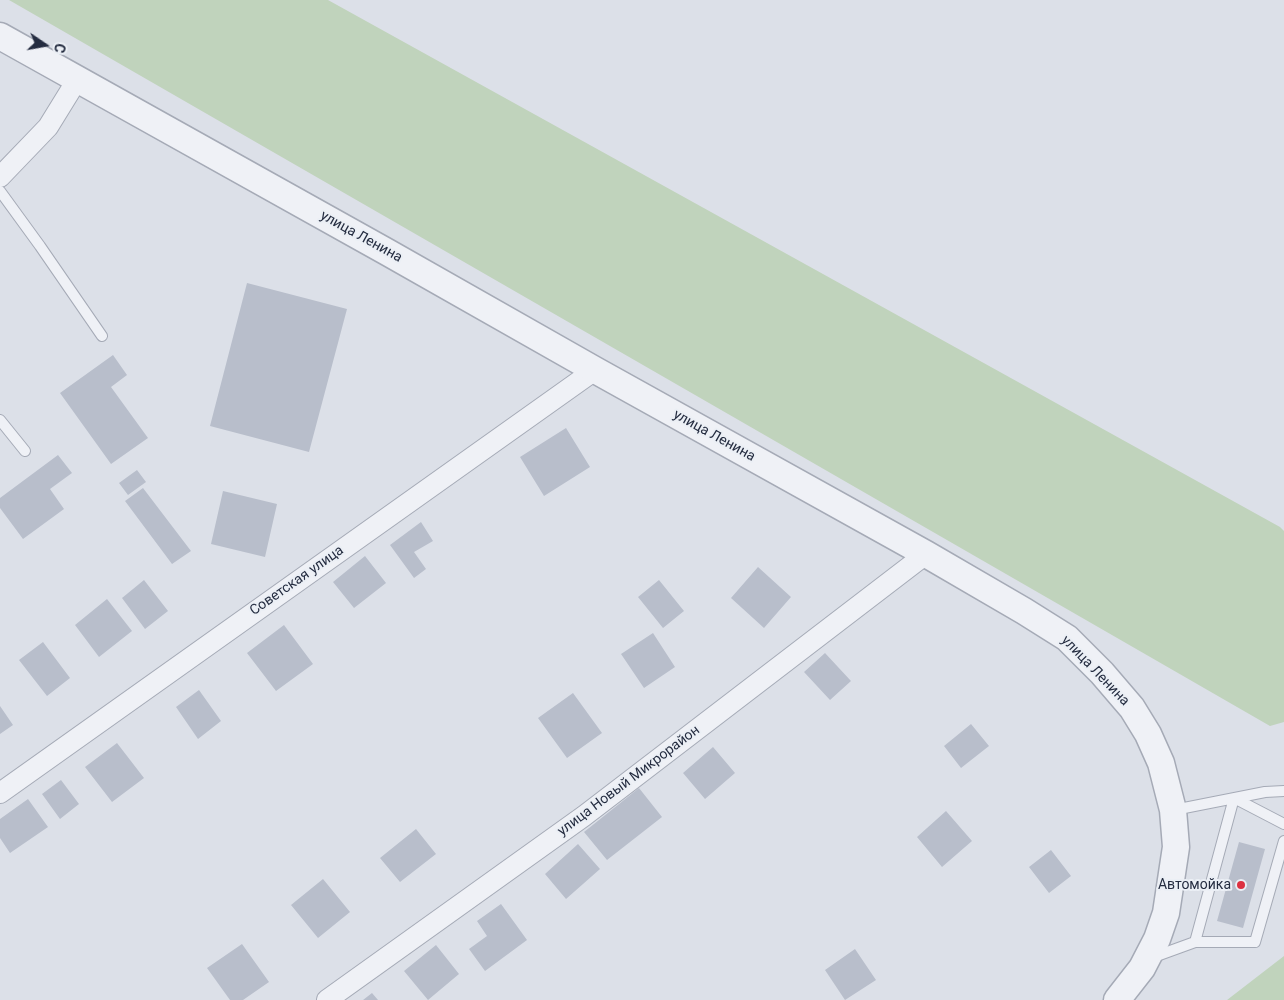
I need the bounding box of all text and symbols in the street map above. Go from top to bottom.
north arrow [20,20,70,70]
text: С [51,42,68,54]
street label: улица Ленина [317,208,405,266]
street label: улица Ленина [670,407,758,465]
street label: Советская улица [247,542,347,620]
street label: улица Ленина [1057,632,1133,710]
street label: улица Новый Микрорайон [555,722,703,840]
place label: Автомойка [1158,877,1231,893]
marker: Автомойка [1235,879,1247,891]

